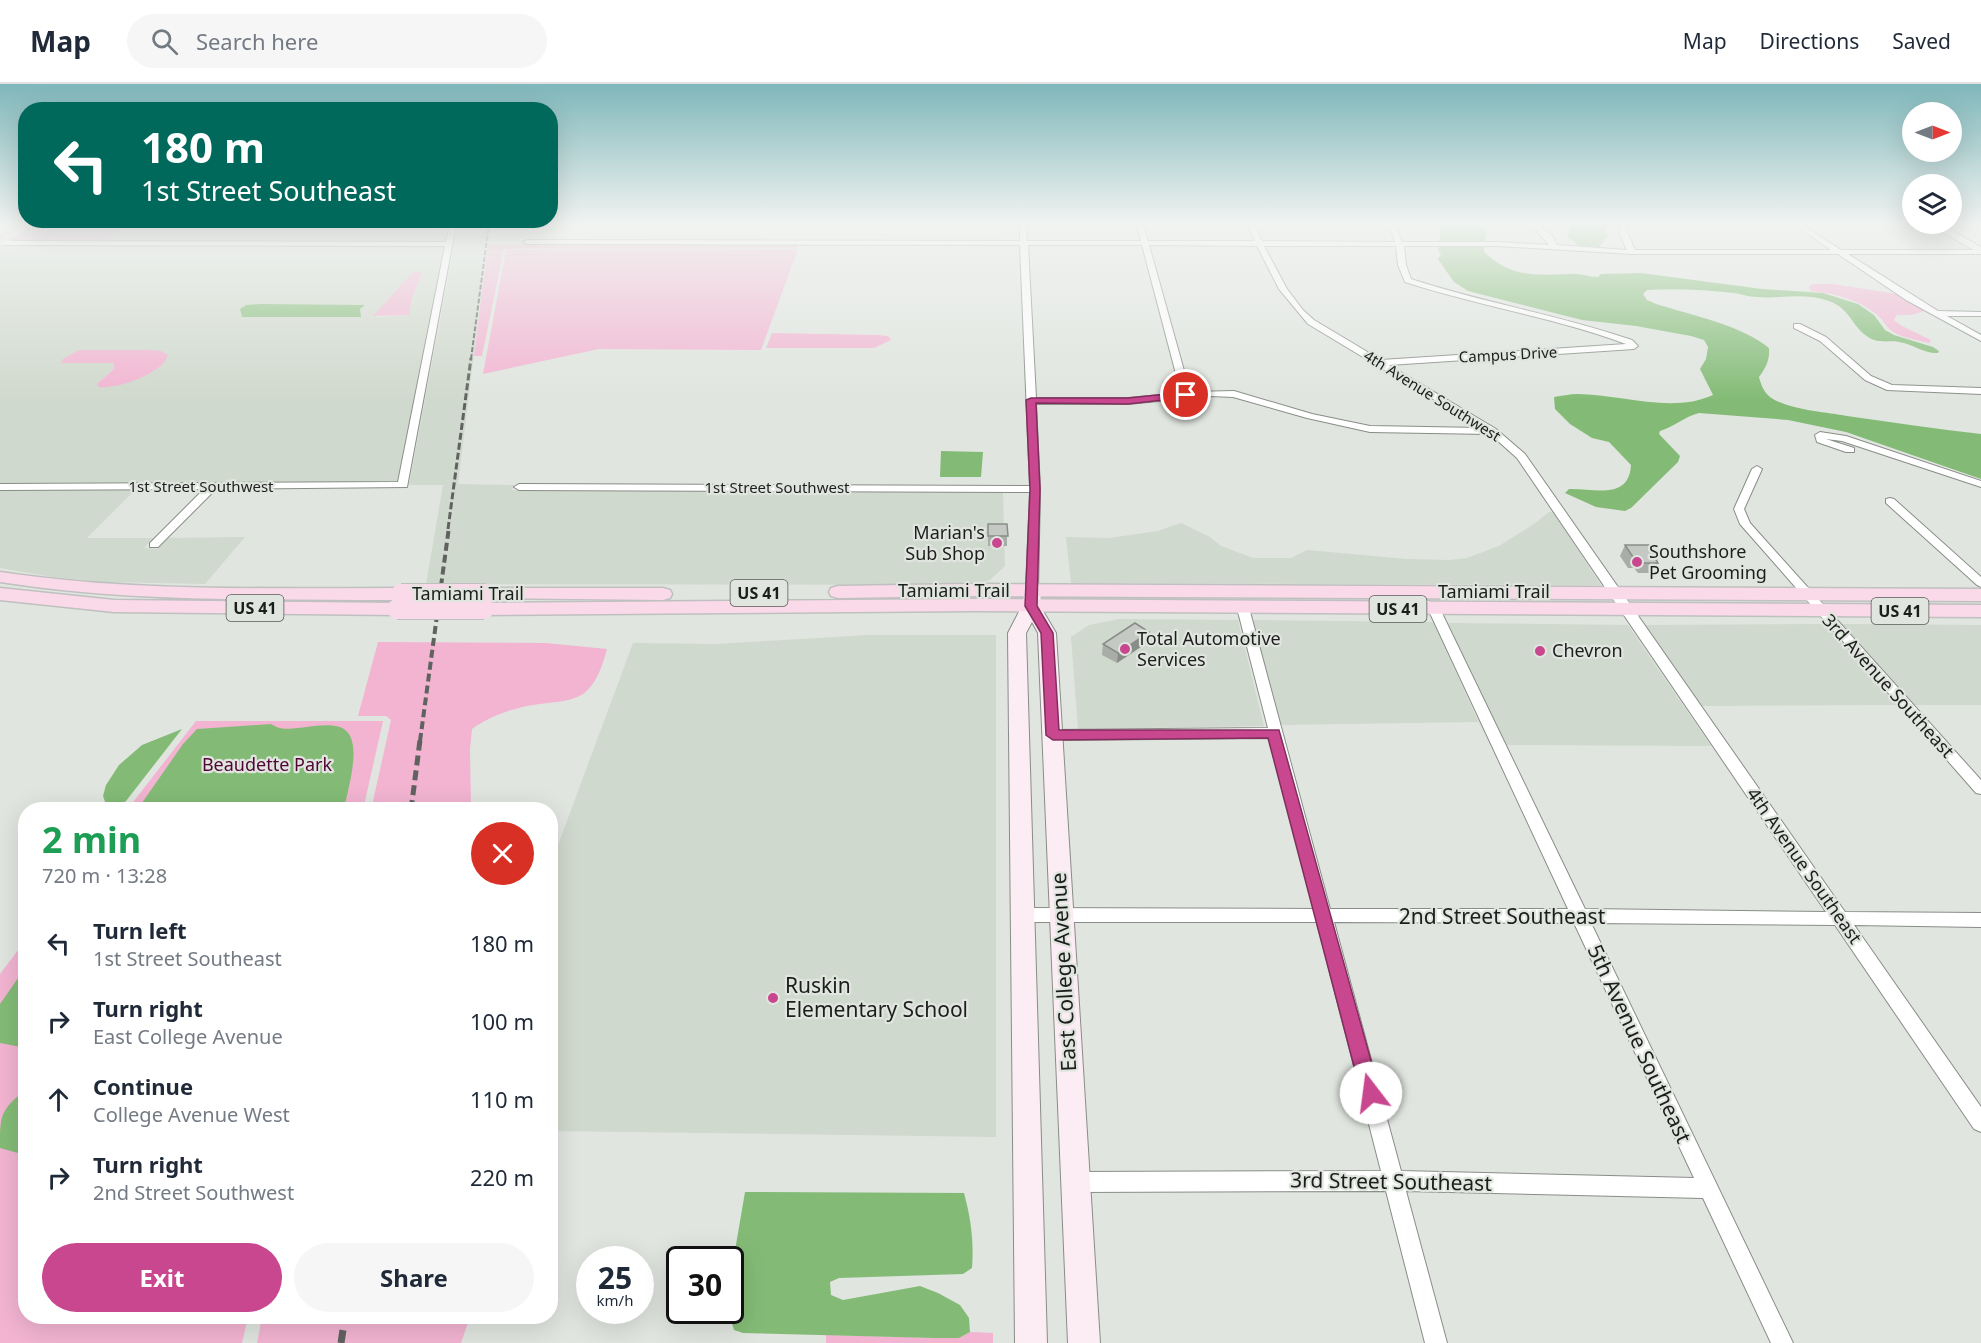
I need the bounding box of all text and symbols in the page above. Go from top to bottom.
search box [127,14,547,68]
text: Map [30,22,91,60]
icon: search [148,25,181,58]
text: Search here [196,26,318,56]
text: Map [1683,27,1727,55]
text: Directions [1760,27,1859,55]
text: Saved [1892,27,1951,55]
north arrow [1902,102,1962,162]
map controls [1902,102,1962,234]
text: 180 m [141,118,265,175]
icon: left [42,126,120,204]
text: 1st Street Southeast [141,172,396,209]
button: layers [1902,174,1962,234]
street label: Campus Drive [1458,341,1558,367]
street label: 4th Avenue Southwest [1360,345,1505,446]
pin [1160,369,1211,420]
icon: arrive [1169,378,1202,411]
street label: 1st Street Southwest [129,476,274,496]
street label: 1st Street Southwest [705,477,850,497]
place label: Marian's Sub Shop [905,520,985,565]
marker: Marian's Sub Shop [990,536,1004,550]
place label: Southshore Pet Grooming [1649,539,1767,584]
marker: Southshore Pet Grooming [1630,555,1644,569]
street label: Tamiami Trail [898,578,1010,602]
street label: Tamiami Trail [1438,579,1550,603]
road number: US 41 [730,580,788,606]
street label: Tamiami Trail [412,581,524,605]
road number: US 41 [226,595,284,621]
road number: US 41 [1370,596,1426,622]
road number: US 41 [1872,598,1928,624]
street label: 3rd Avenue Southeast [1818,608,1960,763]
place label: Total Automotive Services [1137,626,1281,671]
place label: Chevron [1552,638,1623,662]
marker: Total Automotive Services [1118,642,1132,656]
marker: Chevron [1533,644,1547,658]
park label: Beaudette Park [202,752,332,776]
street label: 4th Avenue Southeast [1742,783,1868,949]
text: 2 min [42,815,141,864]
button: close [471,822,534,885]
text: 720 m · 13:28 [42,862,167,889]
street label: East College Avenue [1044,872,1082,1072]
street label: 2nd Street Southeast [1399,902,1606,930]
text: Turn left [93,915,187,945]
icon: left [42,927,75,960]
text: 180 m [470,928,534,958]
street label: 5th Avenue Southeast [1582,940,1698,1148]
text: 1st Street Southeast [93,945,282,972]
place label: Ruskin Elementary School [785,971,968,1023]
marker: Ruskin Elementary School [766,991,780,1005]
text: Turn right [93,993,203,1023]
icon: right [42,1005,75,1038]
text: 100 m [470,1006,534,1036]
text: East College Avenue [93,1023,283,1050]
position arrow [1339,1061,1403,1125]
text: Continue [93,1071,193,1101]
icon: ahead [42,1083,75,1116]
text: 110 m [470,1084,534,1114]
text: College Avenue West [93,1101,290,1128]
text: Turn right [93,1149,203,1179]
icon: right [42,1161,75,1194]
text: 220 m [470,1162,534,1192]
street label: 3rd Street Southeast [1290,1165,1493,1197]
text: 2nd Street Southwest [93,1179,294,1206]
button: Exit [42,1243,282,1312]
button: Share [294,1243,534,1312]
speed limit sign: 30 [666,1246,744,1324]
text: 25 [598,1257,632,1298]
text: km/h [597,1290,633,1310]

